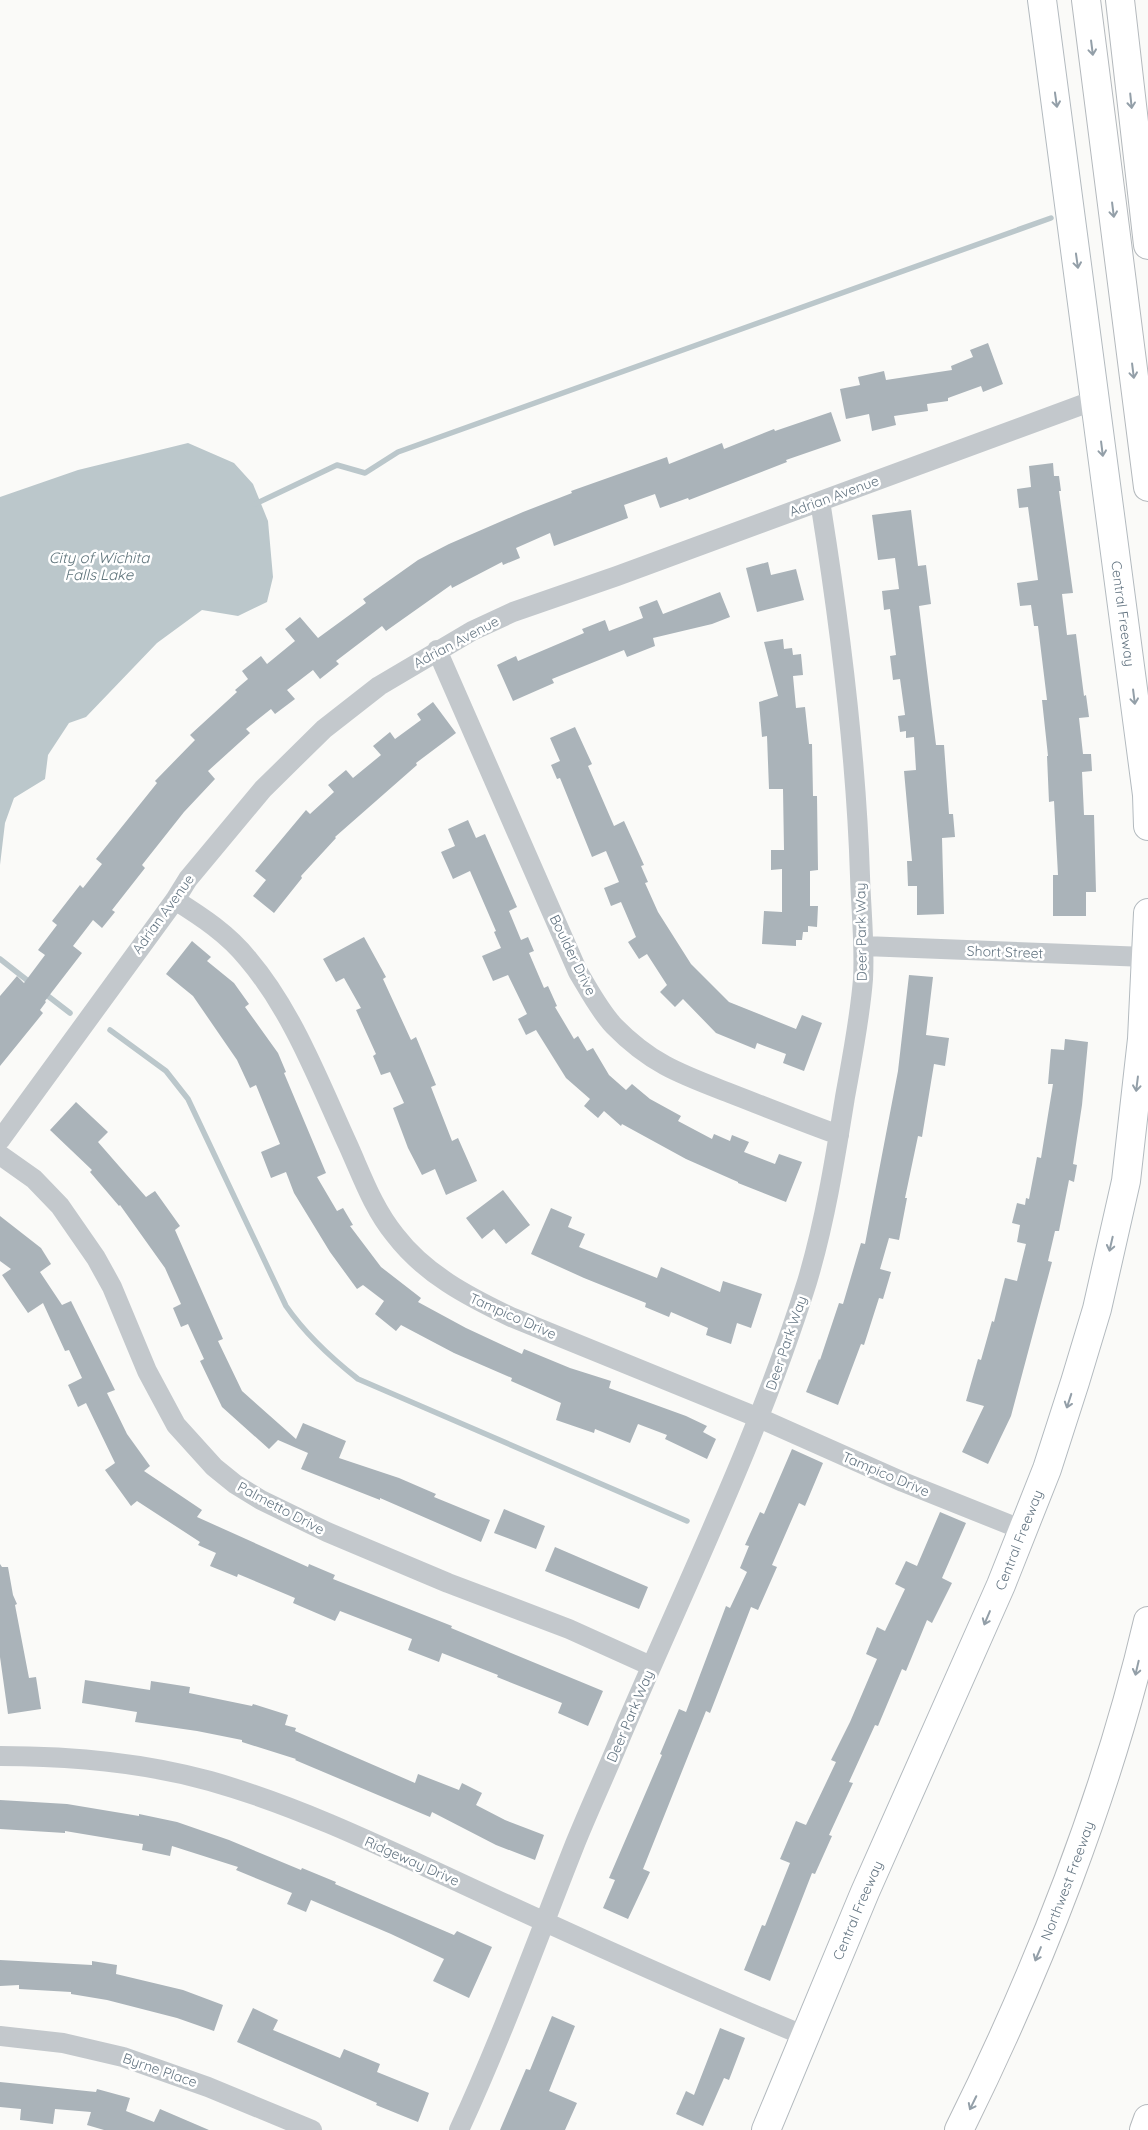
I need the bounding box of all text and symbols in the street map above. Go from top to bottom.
one-way arrow [1087,40,1097,56]
one-way arrow [1051,92,1061,108]
one-way arrow [1126,92,1136,108]
one-way arrow [1108,201,1118,217]
one-way arrow [1072,253,1082,269]
one-way arrow [1128,362,1138,378]
one-way arrow [1097,440,1107,456]
street label: Adrian Avenue [787,471,881,521]
water label: City of Wichita Falls Lake [49,548,150,584]
street label: Central Freeway [1107,560,1139,668]
street label: Adrian Avenue [410,612,502,672]
one-way arrow [1129,688,1139,704]
street label: Adrian Avenue [128,871,198,957]
street label: Deer Park Way [851,883,871,981]
street label: Boulder Drive [546,912,600,999]
street label: Short Street [966,942,1044,962]
one-way arrow [1132,1075,1142,1091]
one-way arrow [1106,1235,1116,1251]
street label: Tampico Drive [467,1289,559,1343]
street label: Deer Park Way [761,1293,811,1393]
one-way arrow [1064,1392,1073,1408]
street label: Tampico Drive [840,1448,932,1500]
street label: Palmetto Drive [234,1478,328,1539]
street label: Central Freeway [991,1487,1047,1593]
one-way arrow [981,1610,991,1625]
one-way arrow [1132,1660,1141,1676]
street label: Deer Park Way [602,1667,658,1765]
street label: Northwest Freeway [1037,1819,1098,1943]
street label: Ridgeway Drive [362,1832,462,1890]
street label: Central Freeway [829,1858,887,1963]
one-way arrow [1033,1946,1043,1961]
street label: Byrne Place [120,2049,200,2091]
one-way arrow [968,2095,978,2110]

